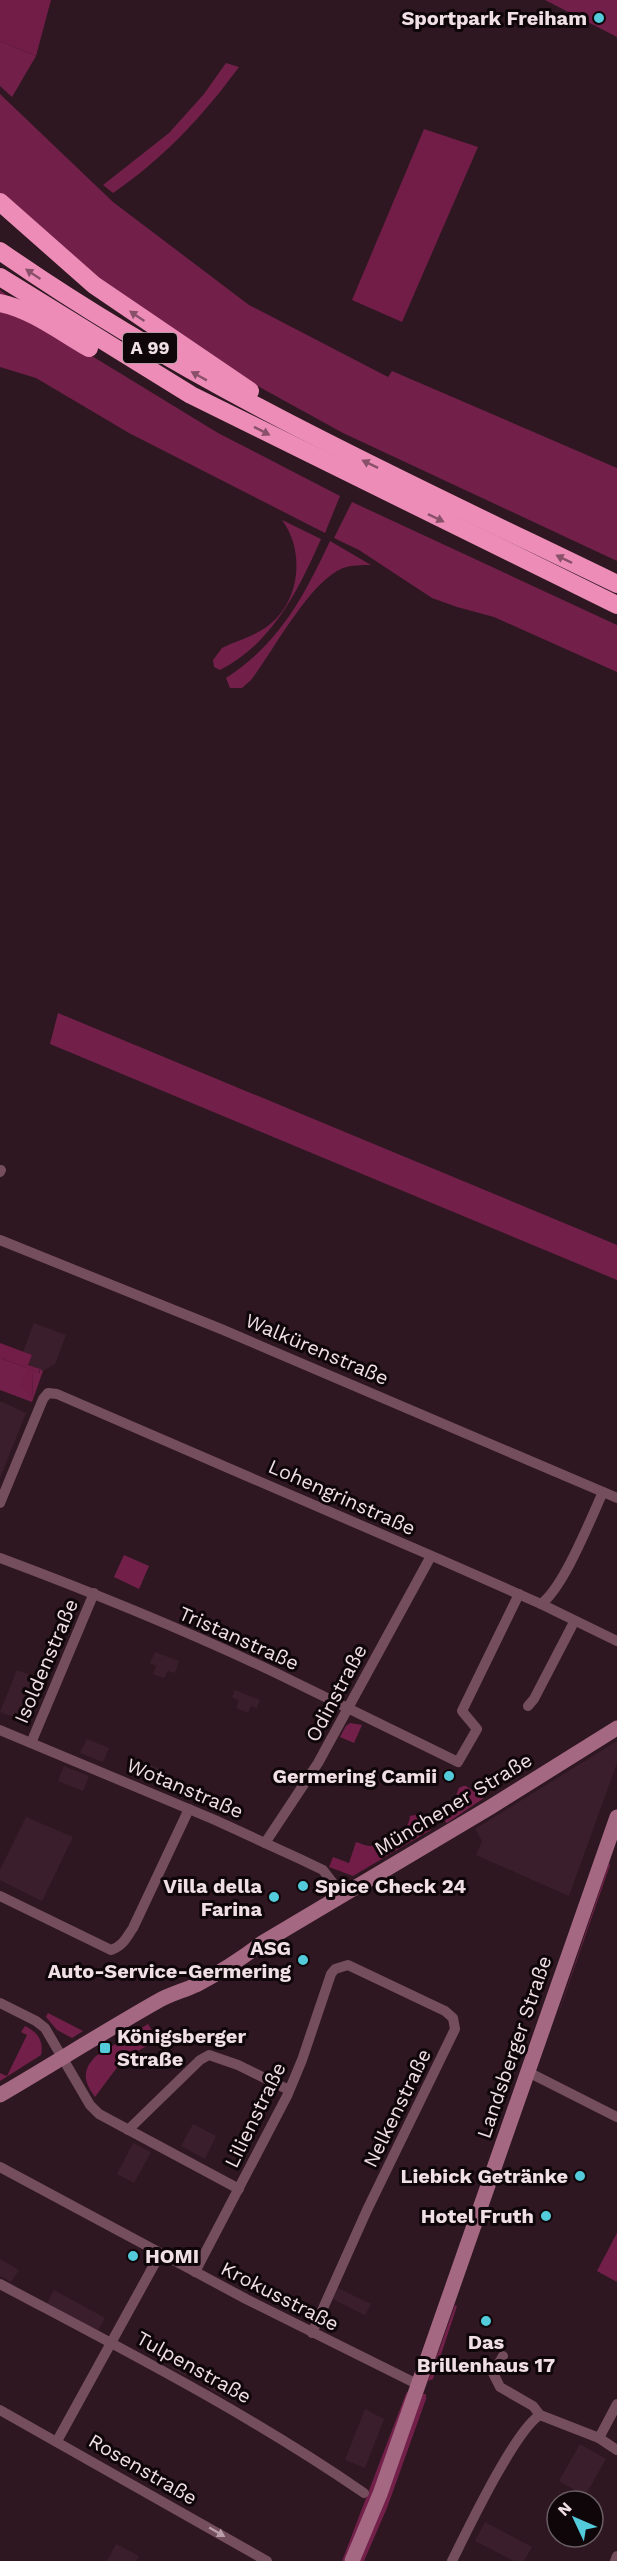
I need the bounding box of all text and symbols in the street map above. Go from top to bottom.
place label: Sportpark Freiham [401,6,587,30]
marker: Sportpark Freiham [592,11,606,25]
one-way arrow [25,268,41,280]
one-way arrow [130,310,146,322]
road number: A 99 [123,333,177,363]
one-way arrow [191,370,207,381]
one-way arrow [253,426,270,436]
one-way arrow [362,460,379,469]
one-way arrow [428,513,445,522]
one-way arrow [556,554,573,563]
street label: Walkürenstraße [242,1308,392,1390]
street label: Lohengrinstraße [265,1454,419,1540]
street label: Isoldenstraße [9,1595,83,1727]
street label: Tristanstraße [175,1601,303,1675]
street label: Odinstraße [300,1640,372,1746]
street label: Münchener Straße [370,1747,536,1861]
street label: Wotanstraße [123,1753,247,1823]
place label: Germering Camii [273,1764,437,1788]
marker: Germering Camii [442,1769,456,1783]
place label: Villa della Farina [163,1874,262,1921]
place label: Spice Check 24 [315,1874,466,1898]
marker: Spice Check 24 [296,1879,310,1893]
marker: Villa della Farina [267,1890,281,1904]
place label: ASG Auto-Service-Germering [48,1936,292,1983]
marker: ASG Auto-Service-Germering [296,1953,310,1967]
street label: Landsberger Straße [471,1953,557,2141]
place label: Königsberger Straße [117,2024,246,2071]
marker: Königsberger Straße [98,2041,112,2055]
street label: Nelkenstraße [358,2045,436,2171]
street label: Lilienstraße [219,2058,291,2172]
place label: Liebick Getränke [400,2164,568,2188]
marker: Liebick Getränke [573,2169,587,2183]
place label: Hotel Fruth [421,2204,534,2228]
marker: Hotel Fruth [539,2209,553,2223]
place label: HOMI [145,2244,199,2268]
marker: HOMI [126,2249,140,2263]
street label: Krokusstraße [217,2256,343,2336]
marker: Das Brillenhaus 17 [479,2314,493,2328]
street label: Tulpenstraße [132,2326,256,2408]
place label: Das Brillenhaus 17 [417,2330,555,2377]
street label: Rosenstraße [84,2428,202,2510]
north arrow [545,2489,605,2549]
text: N [554,2498,576,2520]
one-way arrow [209,2527,225,2538]

